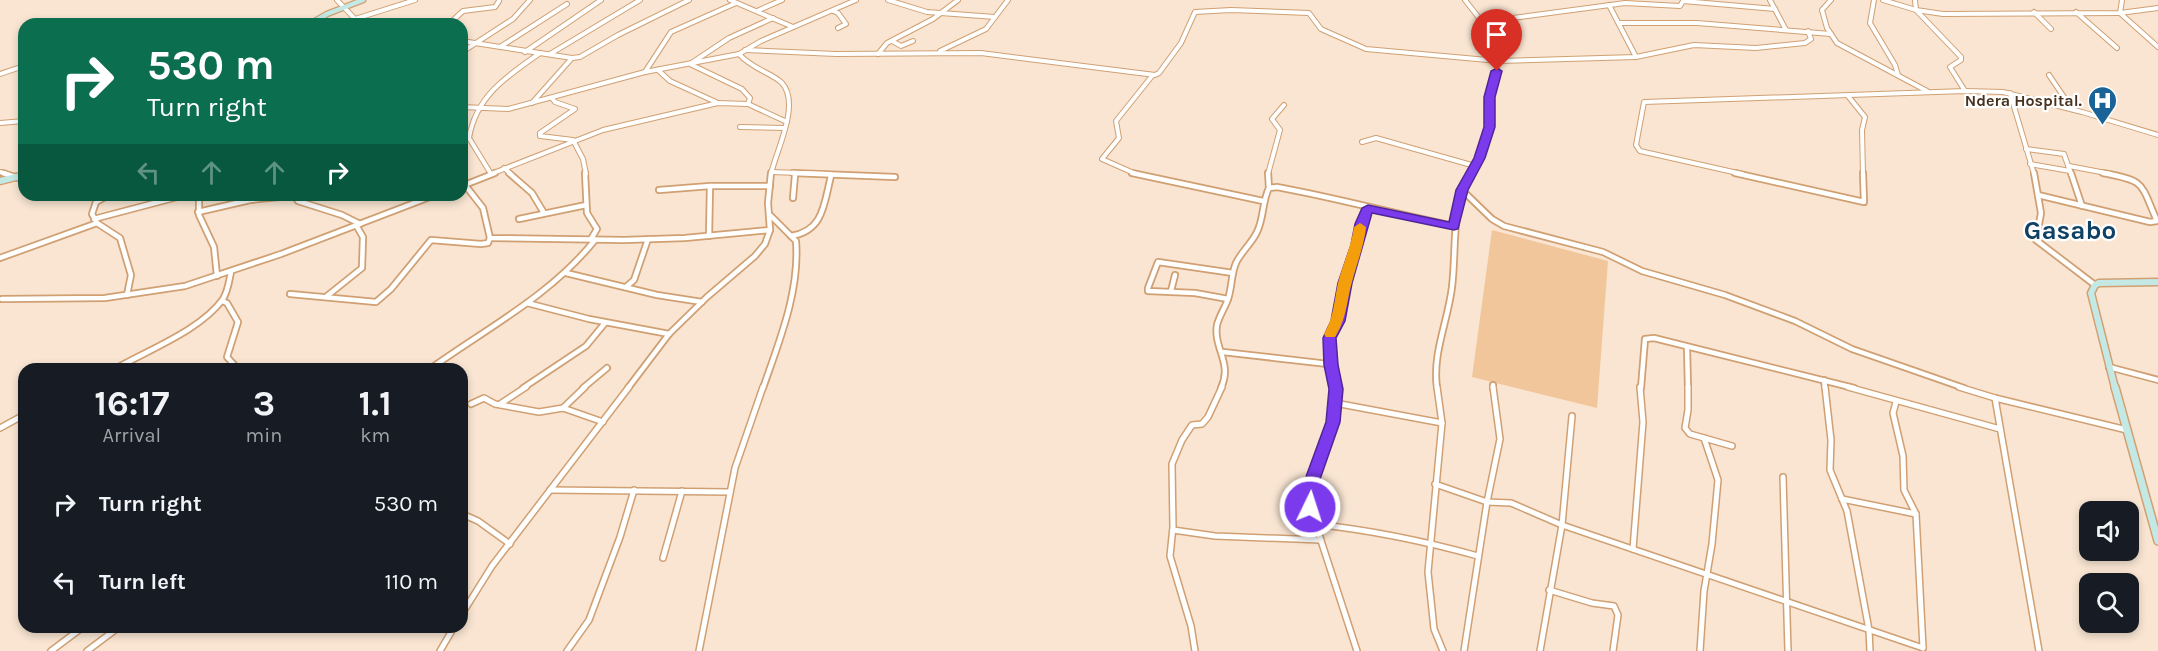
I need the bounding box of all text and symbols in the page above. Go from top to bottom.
pin [1471,9,1522,71]
icon: arrive [1480,18,1513,51]
text: 530 m [147,40,275,90]
icon: right [48,42,126,120]
hospital icon: Ndera Hospital. [2087,84,2119,126]
text: Turn right [147,91,267,123]
place label: Ndera Hospital. [1965,91,2083,110]
icon: left [132,156,165,189]
icon: ahead [195,156,228,189]
icon: ahead [258,156,291,189]
icon: right [321,156,354,189]
district label: Gasabo [2024,215,2116,246]
text: 16:17 [94,382,169,424]
text: 3 [253,382,275,424]
text: 1.1 [358,382,392,424]
text: Arrival [102,424,161,447]
text: min [245,424,282,447]
text: km [360,424,390,447]
position arrow [1278,475,1342,539]
icon: right [48,488,81,521]
text: Turn right [99,491,202,517]
text: 530 m [374,491,438,517]
map controls [2079,501,2139,633]
button: sound [2079,501,2139,561]
icon: left [48,566,81,599]
text: Turn left [99,569,186,595]
text: 110 m [385,569,438,595]
button: search [2079,573,2139,633]

